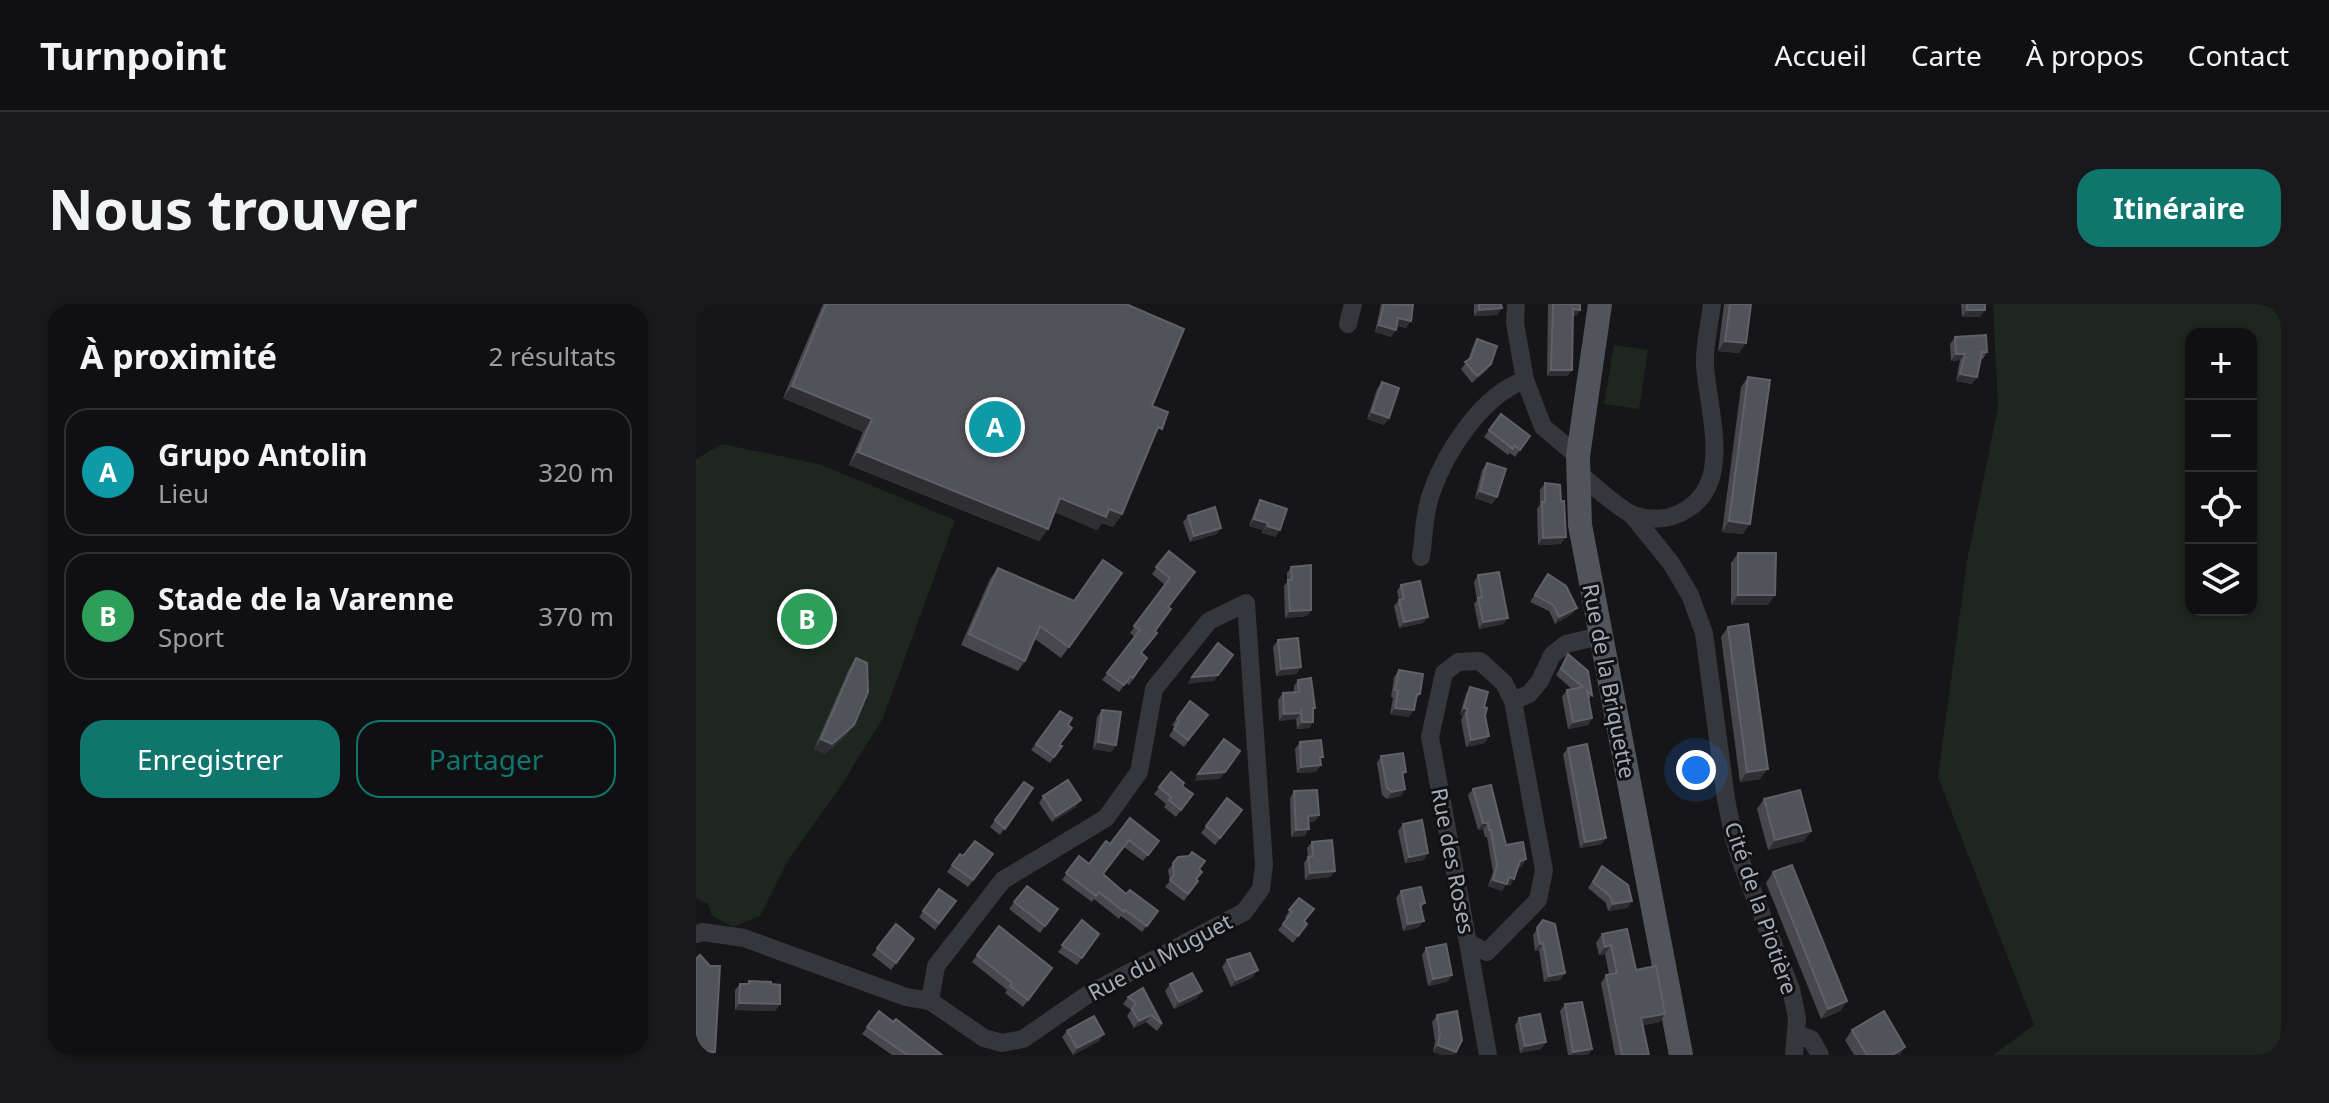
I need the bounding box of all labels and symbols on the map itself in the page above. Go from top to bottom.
pin: A [969,397,1021,457]
street label: Rue de la Briquette [1576,581,1644,781]
pin: B [781,589,833,649]
your location [1676,750,1716,790]
street label: Rue des Roses [1425,785,1483,936]
street label: Cité de la Piotière [1718,817,1806,998]
street label: Rue du Muguet [1082,905,1237,1007]

